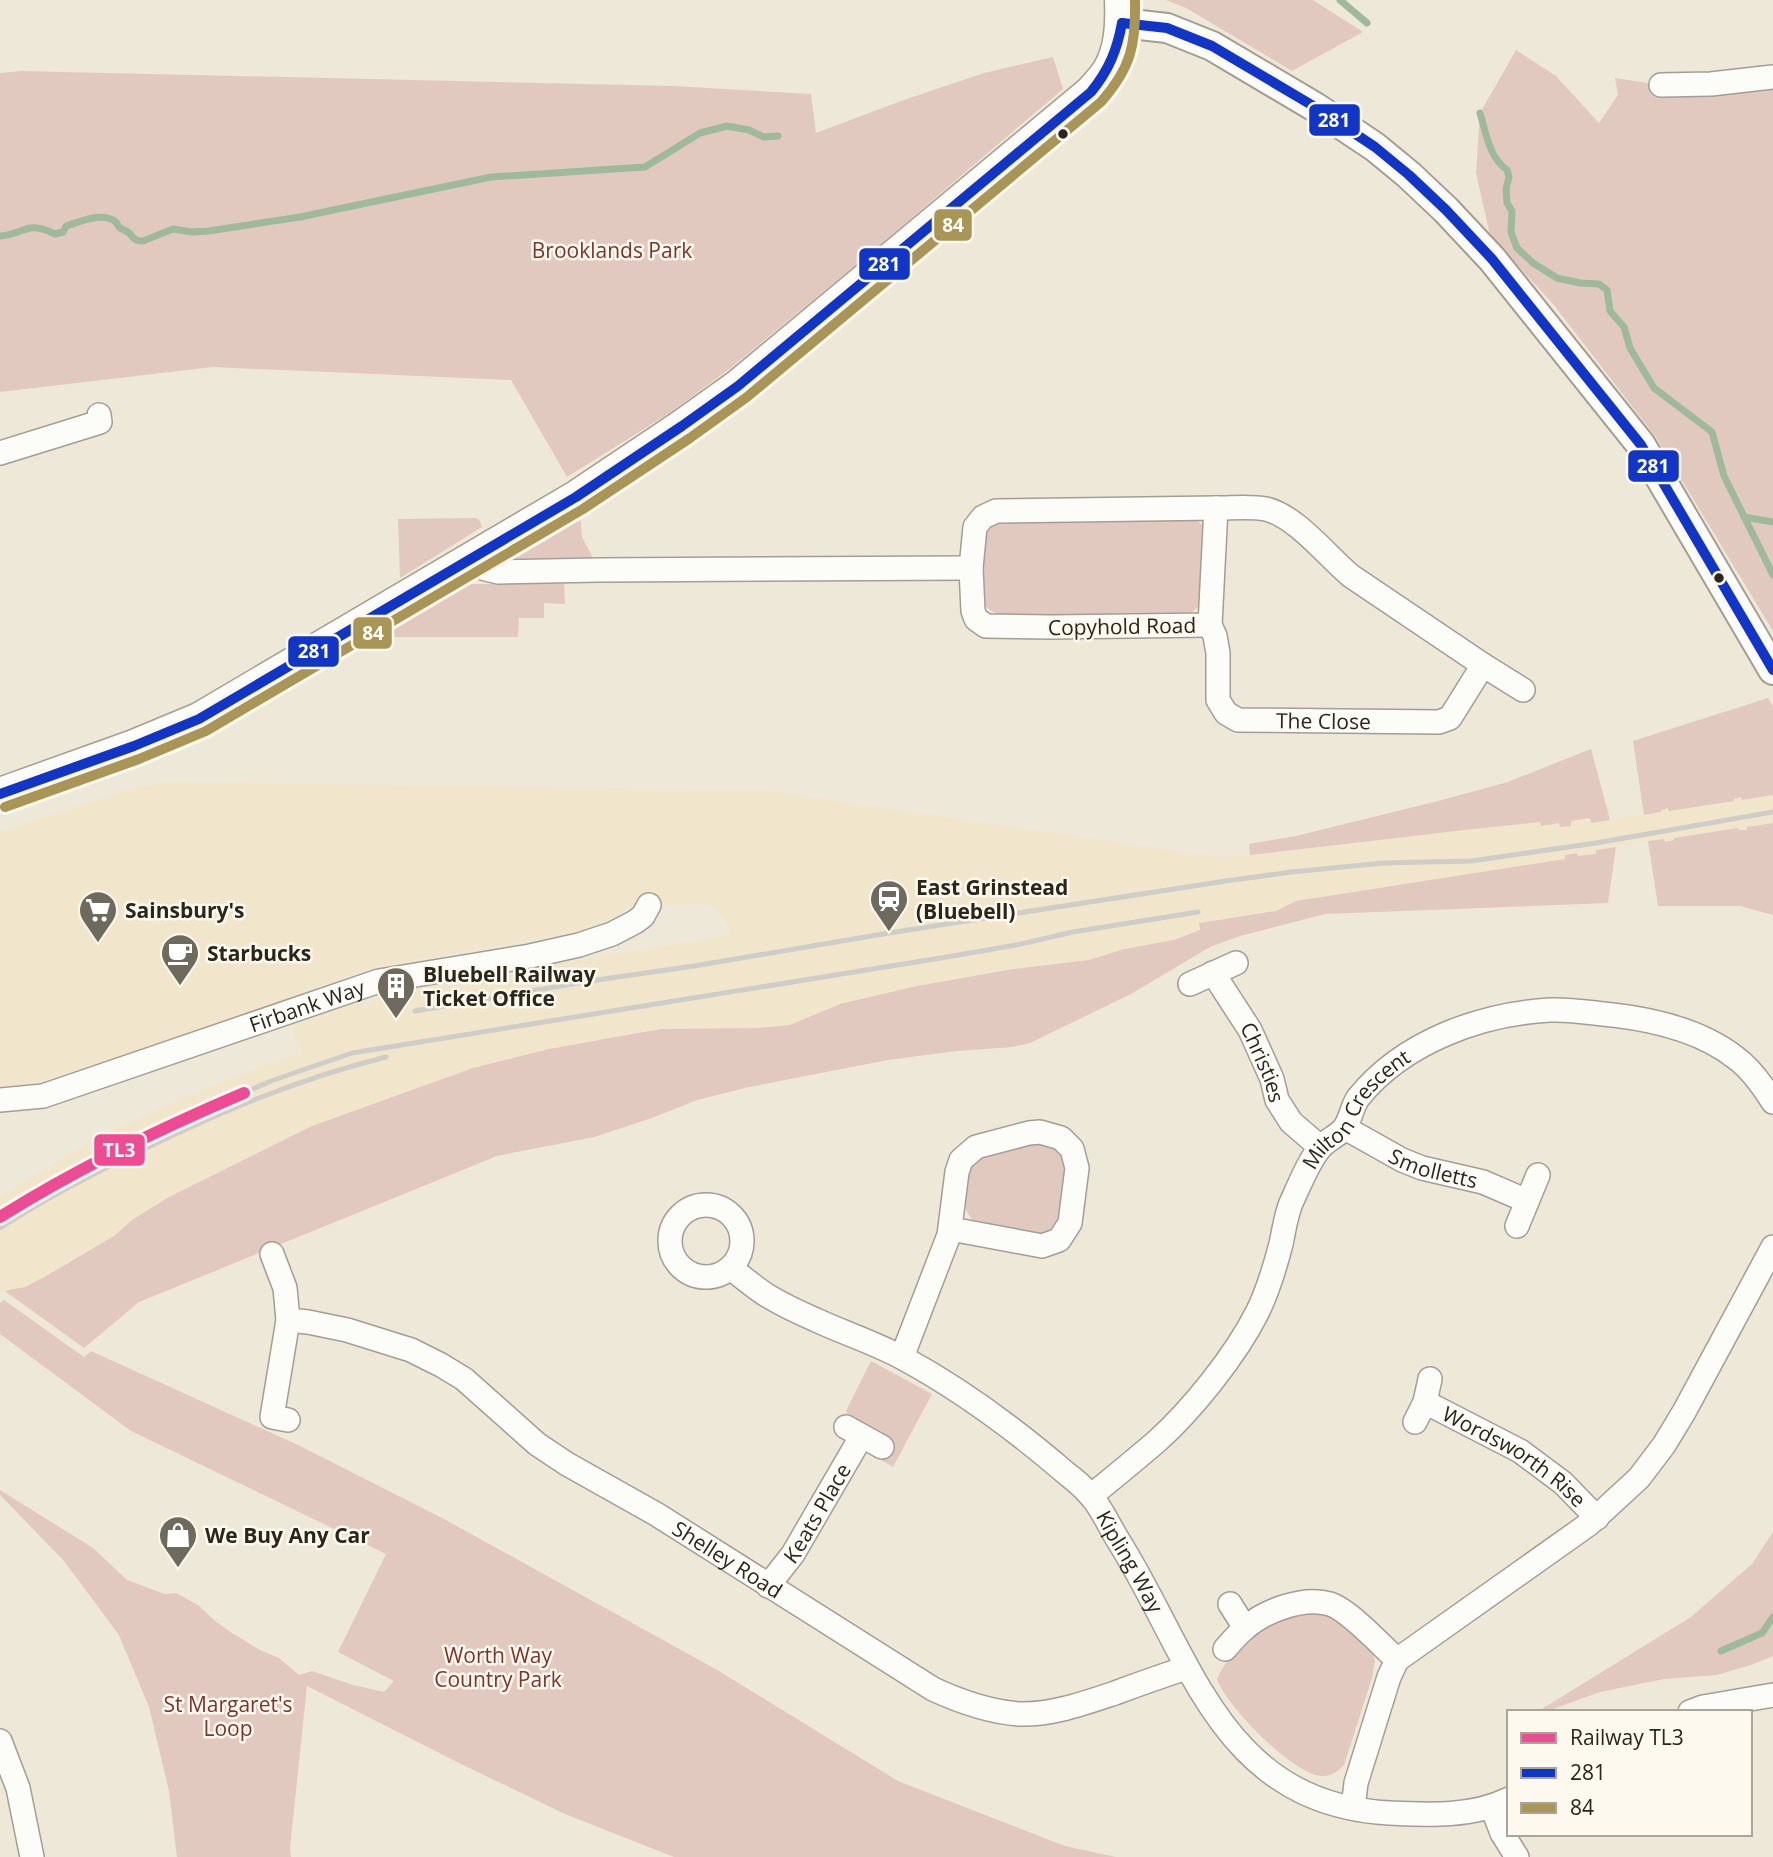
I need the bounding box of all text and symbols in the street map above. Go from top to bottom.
line badge: 281 [1308,103,1361,137]
text: 281 [1318,107,1350,133]
unlabelled marker [1056,127,1070,141]
line badge: 84 [933,208,973,242]
text: 84 [942,212,964,238]
park label: Brooklands Park [532,236,692,264]
line badge: 281 [858,247,911,281]
text: 281 [868,251,900,277]
line badge: 281 [1627,449,1680,483]
text: 281 [1637,453,1669,479]
unlabelled marker [1712,571,1726,585]
street label: Copyhold Road [1048,611,1196,641]
line badge: 84 [352,616,393,650]
text: 84 [362,620,384,646]
line badge: 281 [287,635,340,668]
text: 281 [298,638,330,664]
street label: The Close [1276,706,1371,735]
place label: East Grinstead (Bluebell) [916,873,1068,925]
station icon: East Grinstead (Bluebell) [868,878,910,933]
supermarket icon: Sainsbury's [77,889,119,944]
place label: Sainsbury's [125,896,245,924]
cafe icon: Starbucks [159,932,201,987]
place label: Starbucks [207,939,311,967]
place label: Bluebell Railway Ticket Office [423,960,596,1012]
building icon: Bluebell Railway Ticket Office [375,965,417,1020]
street label: Firbank Way [245,973,369,1038]
street label: Christies [1234,1016,1291,1105]
street label: Milton Crescent [1295,1042,1415,1174]
line badge: TL3 [93,1133,146,1167]
text: TL3 [103,1137,135,1163]
street label: Smolletts [1384,1141,1480,1194]
street label: Wordsworth Rise [1438,1399,1593,1513]
street label: Keats Place [777,1458,857,1569]
street label: Kipling Way [1090,1505,1170,1618]
shop icon: We Buy Any Car [157,1514,199,1569]
street label: Shelley Road [667,1514,788,1604]
place label: We Buy Any Car [205,1521,370,1549]
park label: Worth Way Country Park [434,1641,562,1693]
park label: St Margaret's Loop [163,1690,293,1742]
legend [1507,1710,1752,1836]
text: Railway TL3 [1570,1723,1684,1751]
text: 281 [1570,1758,1606,1786]
text: 84 [1570,1793,1594,1821]

